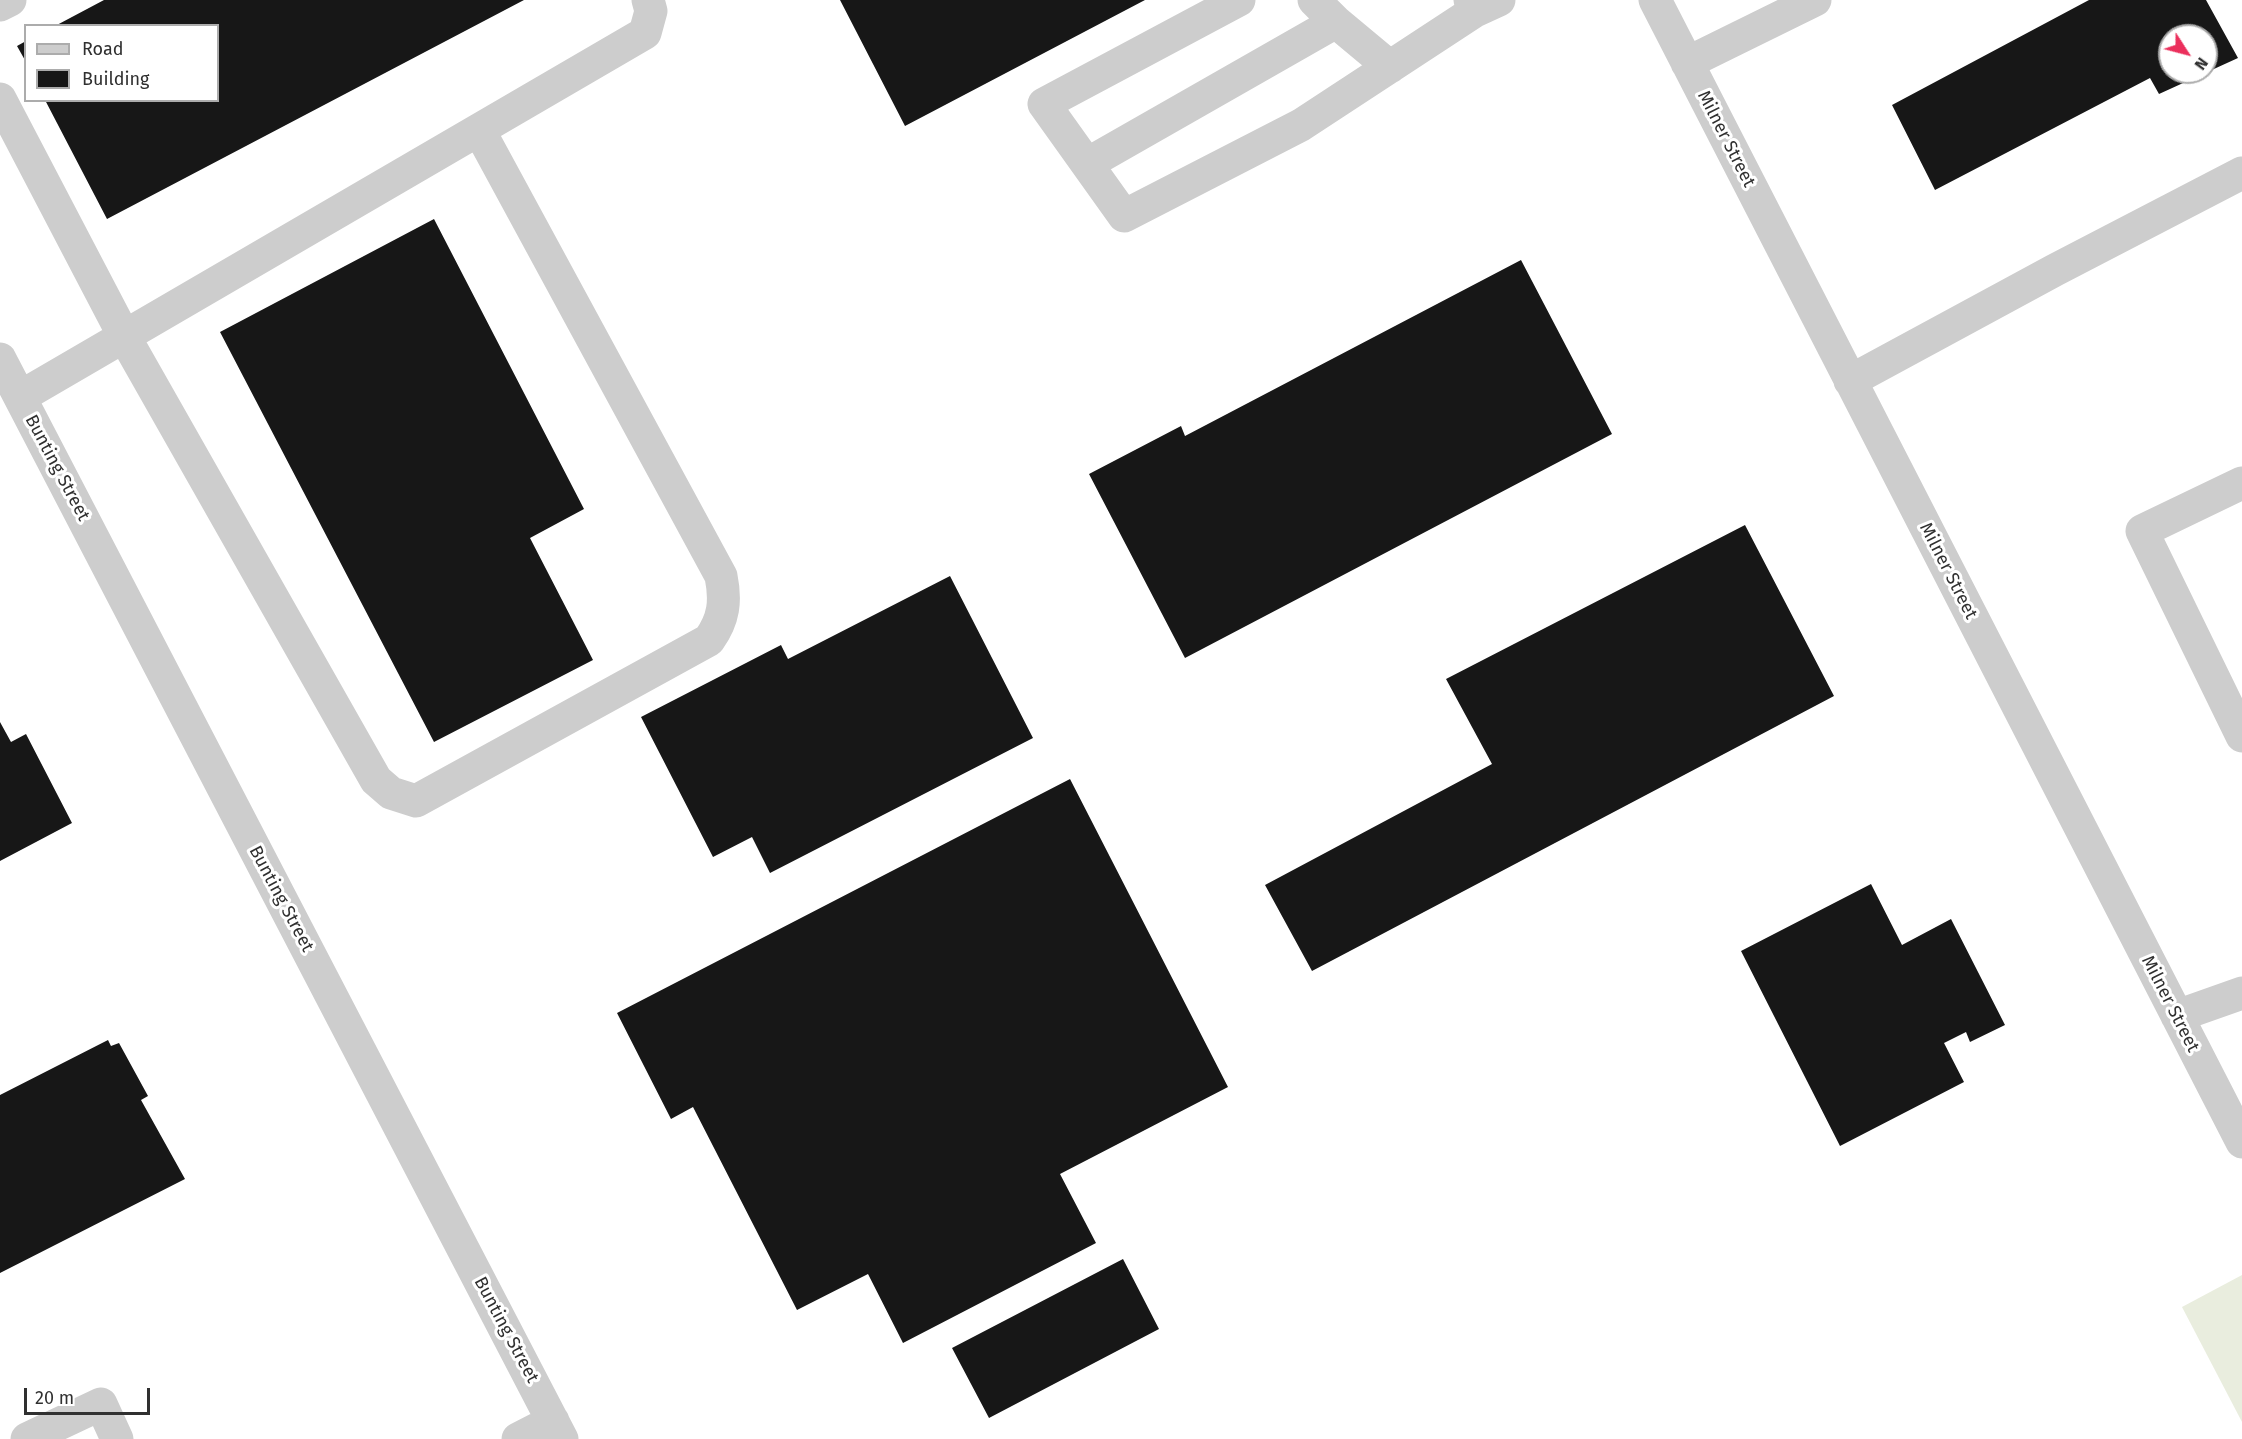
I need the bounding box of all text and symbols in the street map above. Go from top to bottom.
legend [24,24,219,102]
north arrow [2158,24,2218,84]
text: Road [82,38,124,60]
text: N [2191,54,2212,74]
text: Building [82,68,149,90]
street label: Milner Street [1692,87,1760,191]
street label: Bunting Street [20,411,94,525]
street label: Milner Street [1914,519,1982,623]
street label: Bunting Street [244,842,318,956]
street label: Milner Street [2136,952,2204,1056]
street label: Bunting Street [469,1273,543,1387]
scale bar [27,1376,153,1414]
text: 20 m [35,1387,74,1409]

